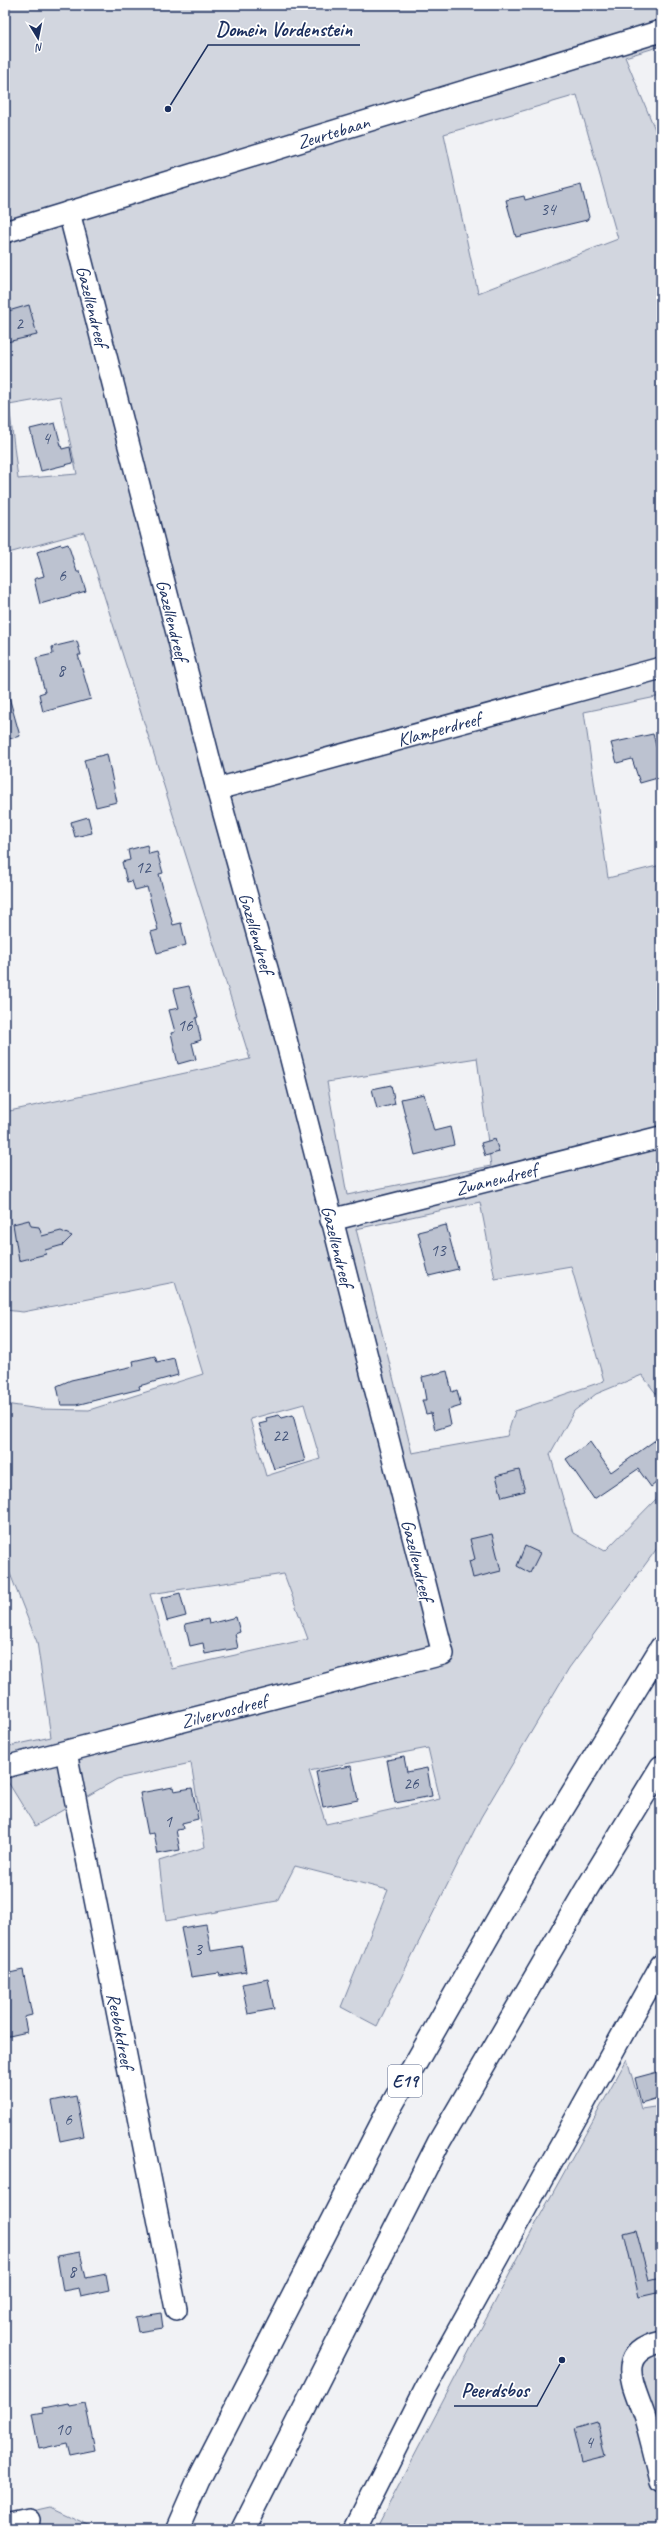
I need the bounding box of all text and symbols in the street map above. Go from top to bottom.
callout: Domein Vordenstein [208,13,360,45]
text: Domein Vordenstein [216,17,353,42]
north arrow [18,18,58,58]
text: N [33,40,44,56]
street label: Zeurtebaan [294,110,373,155]
house number: 34 [540,199,558,220]
street label: Gazellendreef [70,263,115,354]
house number: 2 [15,313,24,334]
house number: 4 [42,428,52,449]
house number: 6 [58,565,67,586]
street label: Gazellendreef [150,577,195,668]
house number: 8 [57,660,67,681]
street label: Klamperdreef [395,706,488,752]
house number: 12 [135,857,152,878]
street label: Gazellendreef [233,890,280,981]
house number: 16 [177,1015,194,1036]
street label: Zwanendreef [453,1157,544,1201]
street label: Gazellendreef [315,1203,360,1294]
house number: 13 [430,1240,447,1261]
house number: 22 [272,1425,289,1446]
street label: Gazellendreef [395,1517,440,1608]
street label: Zilvervosdreef [179,1688,274,1734]
house number: 26 [403,1773,420,1794]
house number: 1 [164,1811,173,1832]
house number: 3 [194,1939,203,1960]
street label: Reebokdreef [101,1991,140,2075]
road number: E19 [388,2065,422,2097]
house number: 6 [64,2109,73,2130]
house number: 8 [68,2261,78,2282]
callout: Peerdsbos [454,2374,537,2406]
text: Peerdsbos [461,2378,531,2403]
house number: 10 [55,2419,72,2440]
house number: 4 [585,2432,595,2453]

